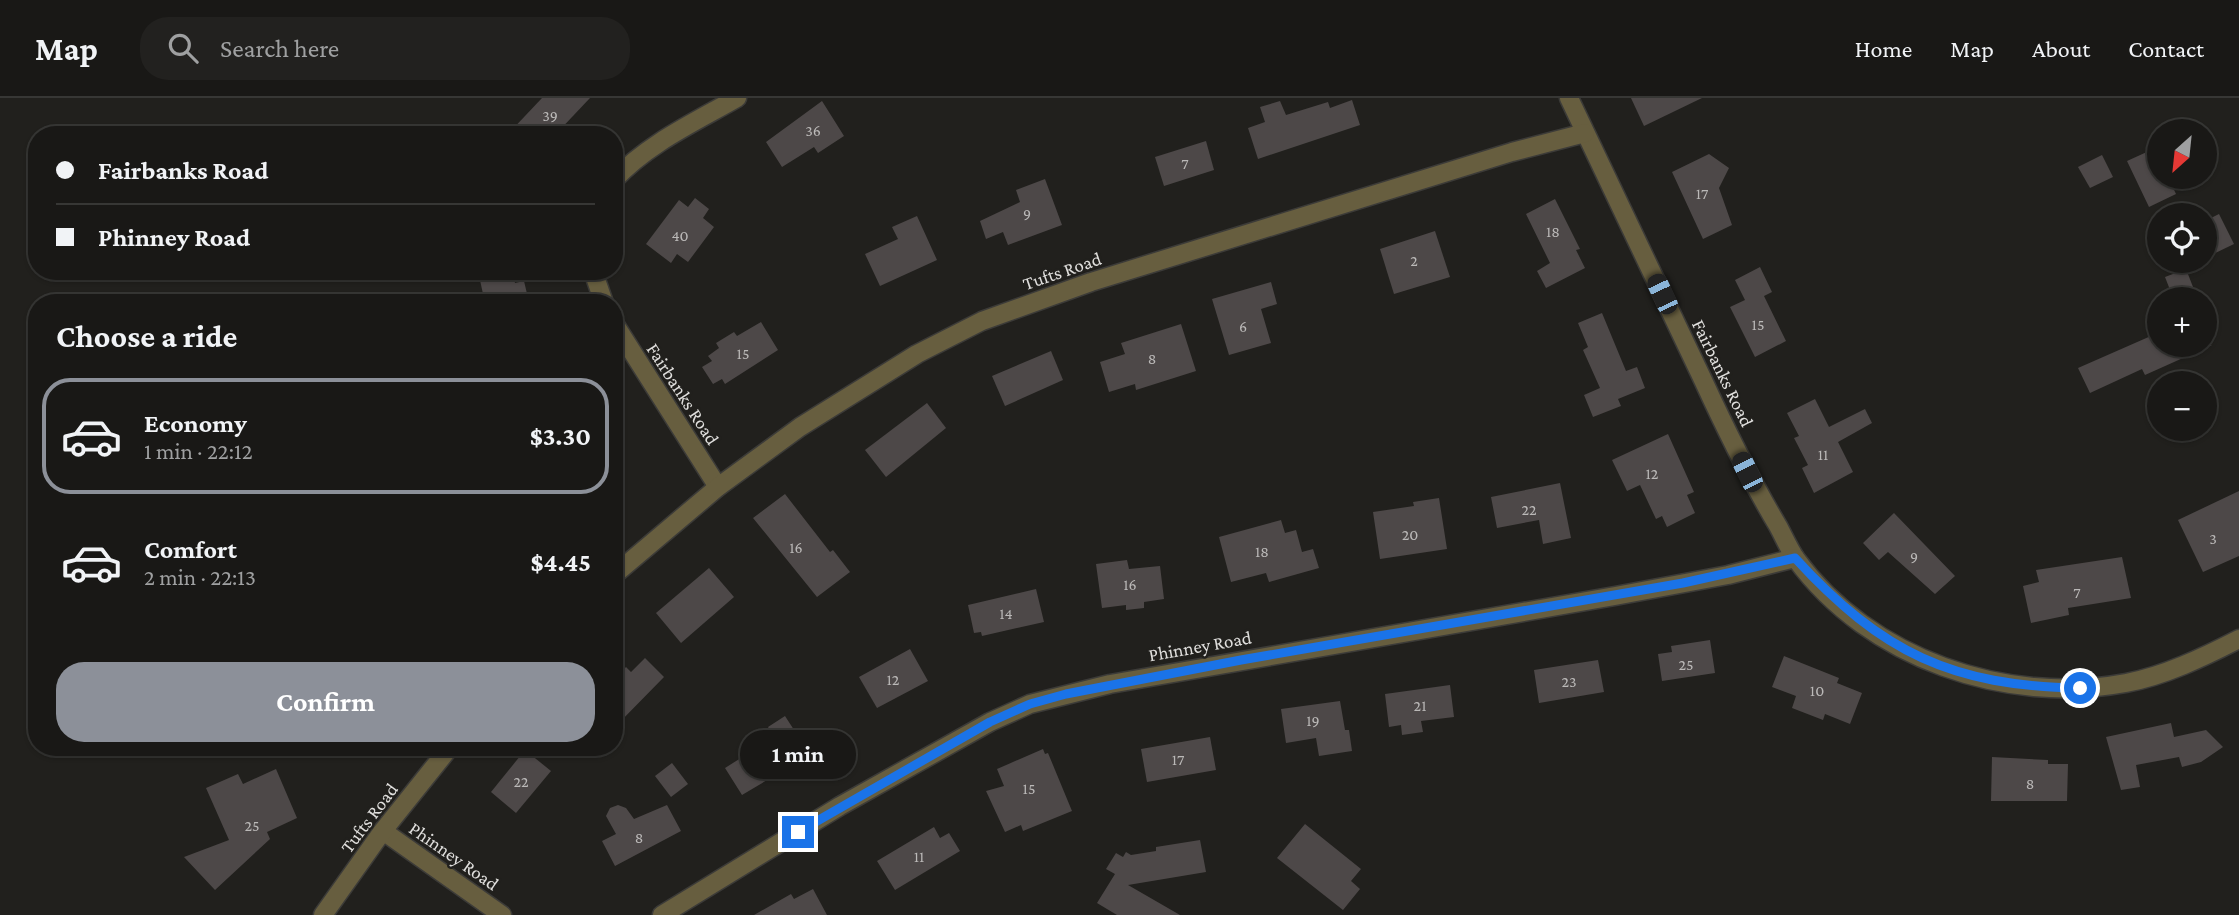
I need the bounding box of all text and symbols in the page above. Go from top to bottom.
search box [140,17,630,80]
icon: search [164,29,202,67]
text: Map [35,30,98,67]
text: Search here [220,34,339,63]
text: Home [1855,35,1912,62]
text: Map [1950,35,1994,62]
text: About [2032,35,2090,62]
text: Contact [2128,35,2204,62]
house number: 39 [542,107,558,124]
north arrow [2147,119,2217,189]
map controls [2147,119,2217,441]
house number: 36 [805,122,821,139]
house number: 7 [1181,155,1189,172]
text: Fairbanks Road [98,156,268,185]
house number: 17 [1696,185,1709,202]
button: locate [2147,203,2217,273]
house number: 9 [1023,205,1031,222]
text: Phinney Road [98,223,250,252]
house number: 18 [1546,223,1560,240]
house number: 40 [671,227,689,244]
street label: Tufts Road [1020,248,1104,294]
house number: 2 [1410,252,1418,269]
car [1644,271,1681,317]
button: + [2147,287,2217,357]
street label: Fairbanks Road [1688,316,1758,430]
house number: 15 [1752,316,1764,333]
text: Choose a ride [56,318,237,354]
house number: 6 [1239,318,1247,335]
street label: Fairbanks Road [642,339,724,449]
house number: 15 [737,345,749,362]
house number: 8 [1148,350,1156,367]
button: − [2147,371,2217,441]
icon: car [60,405,123,468]
text: Economy [144,409,247,438]
text: $3.30 [530,422,591,451]
text: 1 min · 22:12 [144,438,253,464]
house number: 11 [1818,446,1828,463]
car [1729,449,1766,495]
house number: 12 [1646,465,1659,482]
house number: 22 [1521,501,1537,518]
house number: 20 [1402,526,1418,543]
house number: 3 [2209,530,2217,547]
icon: car [60,531,123,594]
text: Comfort [144,535,237,564]
house number: 16 [789,539,803,556]
house number: 18 [1255,543,1269,560]
text: $4.45 [531,548,591,577]
house number: 9 [1910,548,1918,565]
text: 2 min · 22:13 [144,564,256,590]
house number: 16 [1123,576,1137,593]
house number: 7 [2073,584,2081,601]
house number: 14 [999,605,1013,622]
street label: Phinney Road [1147,627,1253,665]
house number: 25 [1678,656,1694,673]
button: Confirm [56,662,595,742]
house number: 12 [887,671,900,688]
route start [2064,672,2096,704]
house number: 23 [1561,673,1577,690]
house number: 10 [1810,682,1824,699]
house number: 21 [1414,697,1426,714]
house number: 19 [1306,712,1320,729]
callout: 1 min [740,730,856,780]
text: 1 min [772,741,824,767]
house number: 17 [1172,751,1185,768]
house number: 22 [513,773,529,790]
house number: 8 [2026,775,2034,792]
street label: Tufts Road [336,779,402,857]
house number: 15 [1023,780,1035,797]
route end [782,816,814,848]
house number: 25 [244,817,260,834]
street label: Phinney Road [405,817,503,895]
house number: 8 [635,829,643,846]
house number: 11 [914,848,924,865]

